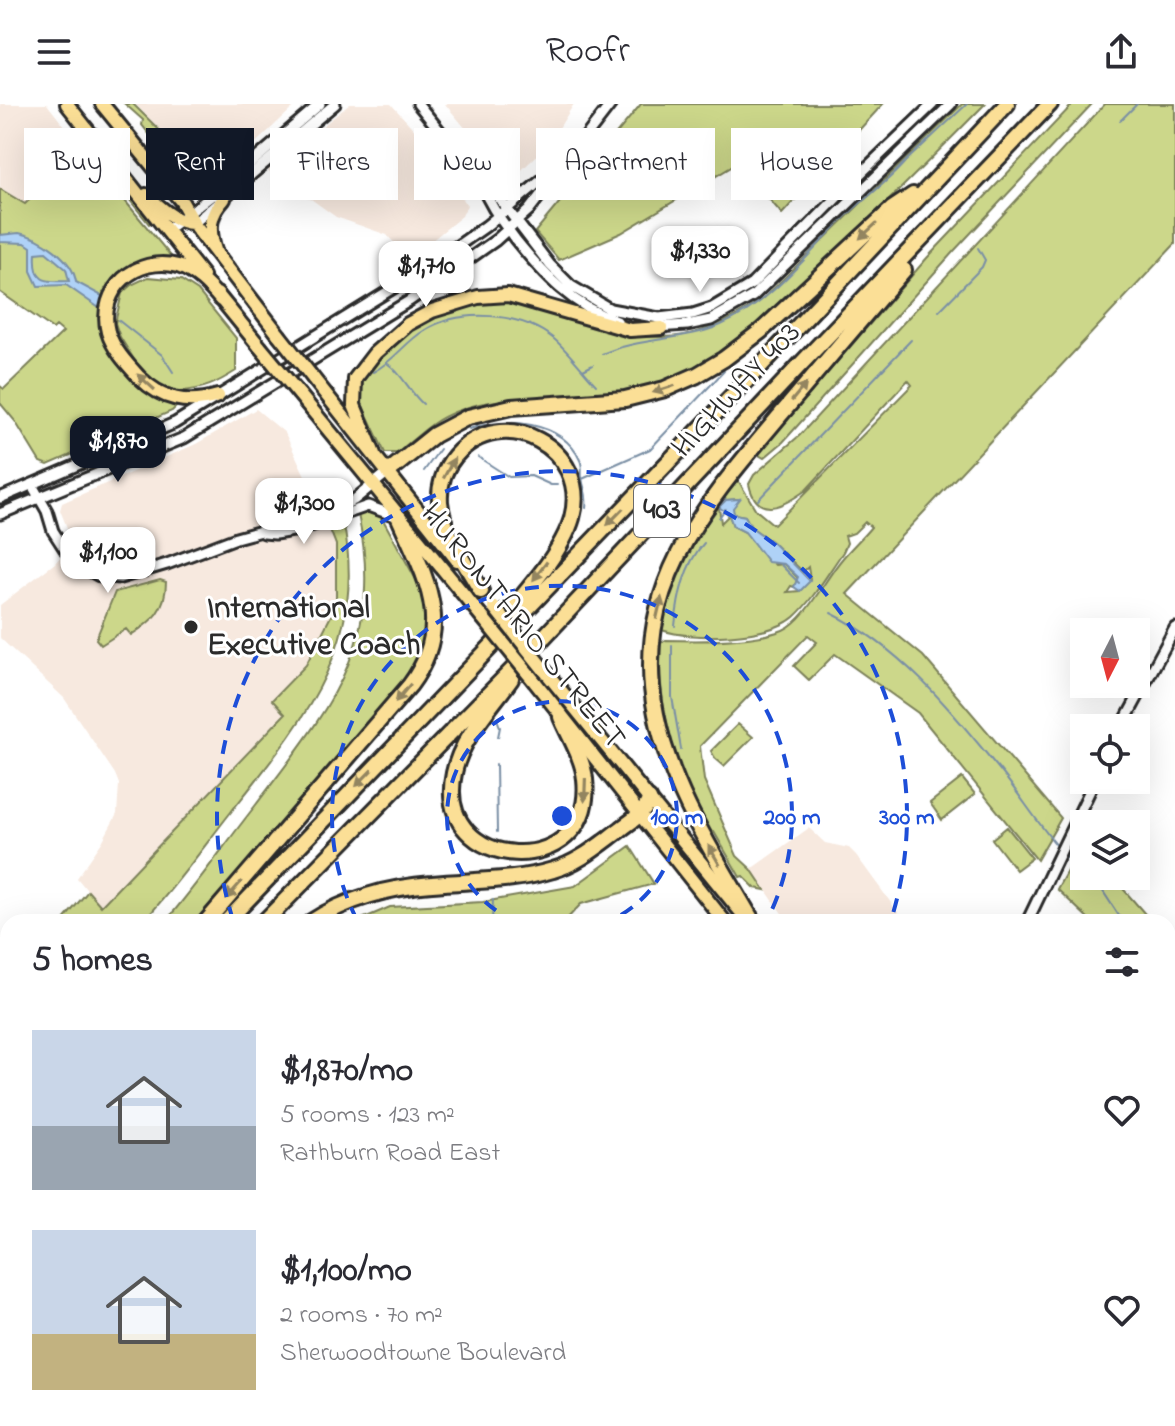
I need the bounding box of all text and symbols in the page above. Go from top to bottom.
text: Roofr [545,26,630,79]
icon: menu [32,30,76,74]
icon: share [1099,30,1143,74]
chip: Buy [24,128,130,200]
chip: Rent [146,128,254,200]
chip: Filters [270,128,398,200]
chip: New [414,128,520,200]
chip: Apartment [536,128,715,200]
chip: House [731,128,861,200]
one-way arrow [859,222,878,240]
pin: $1,330 [635,226,765,294]
text: $1,330 [669,233,731,271]
pin: $1,710 [361,241,491,309]
text: $1,710 [397,248,455,286]
street label: HIGHWAY 403 [661,312,813,470]
one-way arrow [136,374,155,392]
one-way arrow [652,383,676,395]
one-way arrow [790,383,807,403]
pin: $1,870 [53,416,183,484]
text: $1,870 [88,423,148,461]
one-way arrow [442,457,455,480]
pin: $1,300 [239,478,369,546]
text: $1,300 [273,485,335,523]
road number: 403 [634,485,690,537]
street label: HURONTARIO STREET [408,494,636,760]
one-way arrow [607,508,625,527]
pin: $1,100 [43,527,173,595]
text: $1,100 [78,534,138,572]
one-way arrow [533,561,549,581]
place label: International Executive Coach [207,586,421,670]
one-way arrow [653,595,666,620]
marker: International Executive Coach [182,618,200,636]
north arrow [1070,618,1150,698]
map controls [1070,618,1150,890]
one-way arrow [395,683,412,703]
button: locate [1070,714,1150,794]
one-way arrow [356,768,374,787]
one-way arrow [578,778,591,803]
text: 100 m [651,801,704,836]
text: 200 m [762,801,821,836]
text: 300 m [878,801,935,836]
centre of rings [548,802,576,830]
button: layers [1070,810,1150,890]
one-way arrow [707,844,721,866]
one-way arrow [226,880,243,900]
text: 5 homes [32,937,153,987]
icon: filters [1100,940,1144,984]
text: $1,870/mo [280,1047,413,1097]
icon: home [96,1062,192,1158]
icon: heart [1100,1088,1144,1132]
text: 5 rooms · 123 m² [280,1097,455,1135]
text: Rathburn Road East [280,1135,500,1173]
text: $1,100/mo [280,1247,412,1297]
icon: home [96,1262,192,1358]
icon: heart [1100,1288,1144,1332]
text: 2 rooms · 70 m² [280,1297,443,1335]
text: Sherwoodtowne Boulevard [280,1335,566,1373]

